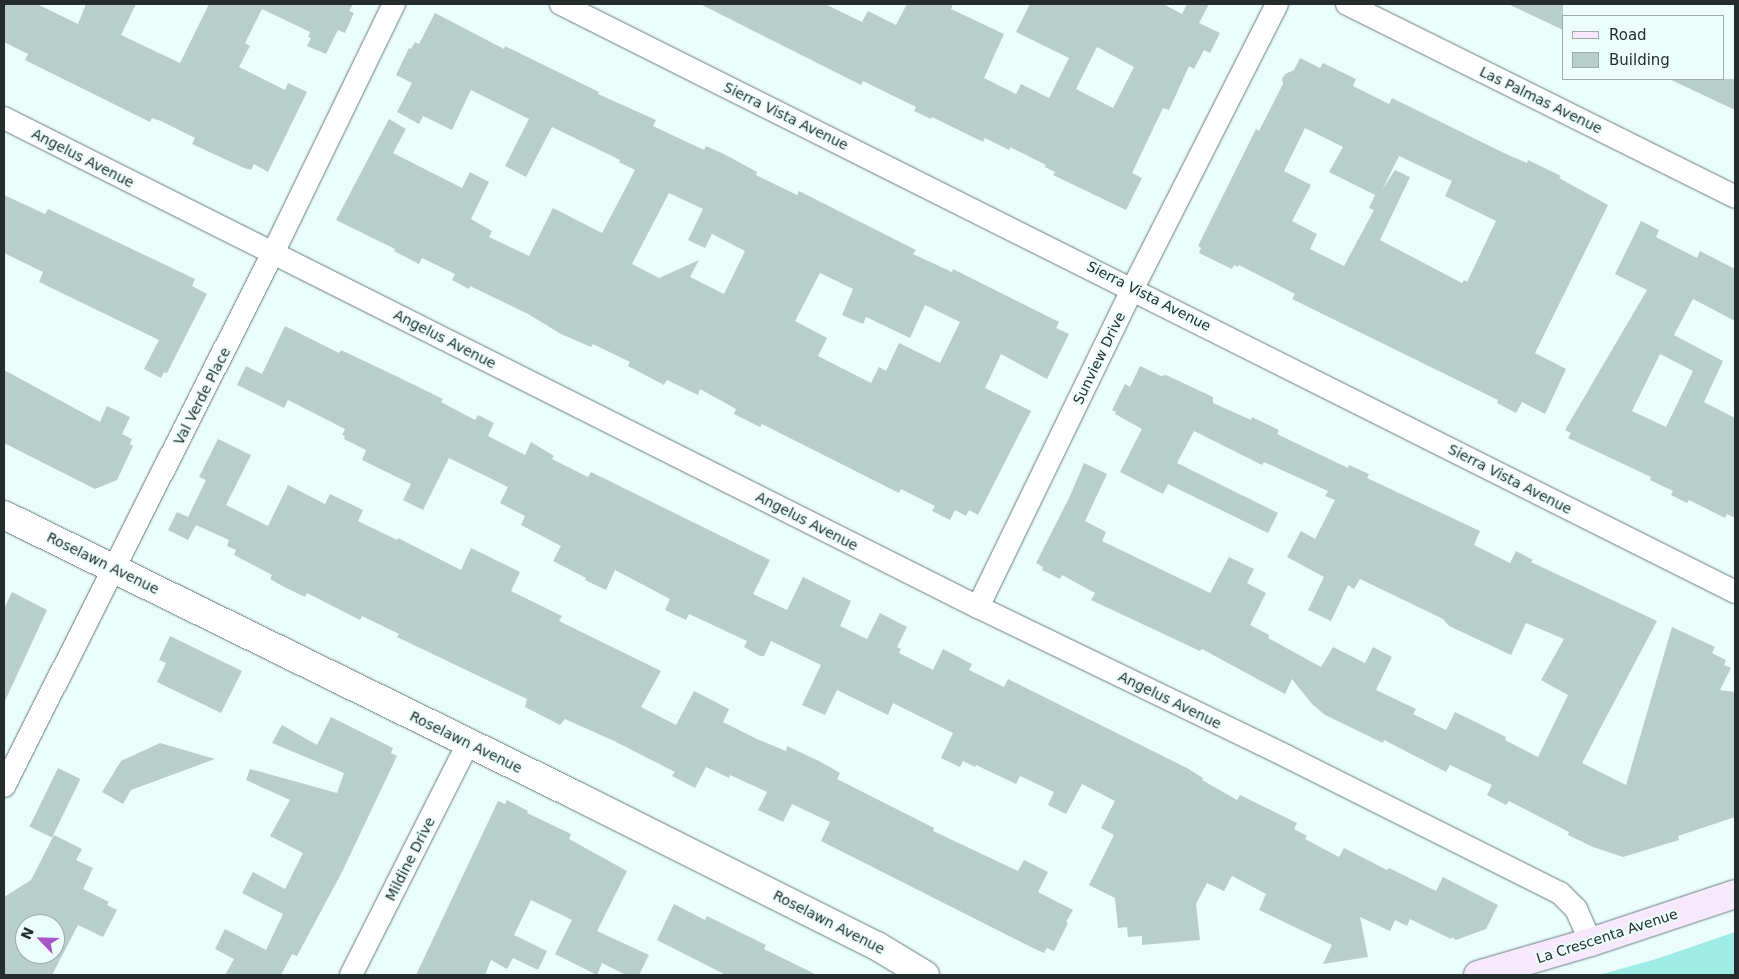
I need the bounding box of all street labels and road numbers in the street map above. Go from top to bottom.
street label: Las Palmas Avenue [1477,63,1605,137]
street label: Sierra Vista Avenue [721,78,851,154]
street label: Angelus Avenue [29,125,137,191]
street label: Sierra Vista Avenue [1084,257,1214,335]
street label: Angelus Avenue [391,306,499,372]
street label: Sunview Drive [1069,309,1129,407]
street label: Val Verde Place [170,344,234,448]
street label: Sierra Vista Avenue [1445,440,1575,518]
street label: Angelus Avenue [753,488,861,554]
street label: Roselawn Avenue [44,529,162,597]
street label: Angelus Avenue [1116,668,1224,732]
street label: Roselawn Avenue [407,708,525,776]
street label: Mildine Drive [382,814,438,904]
street label: Roselawn Avenue [770,887,888,957]
street label: La Crescenta Avenue [1534,905,1680,967]

